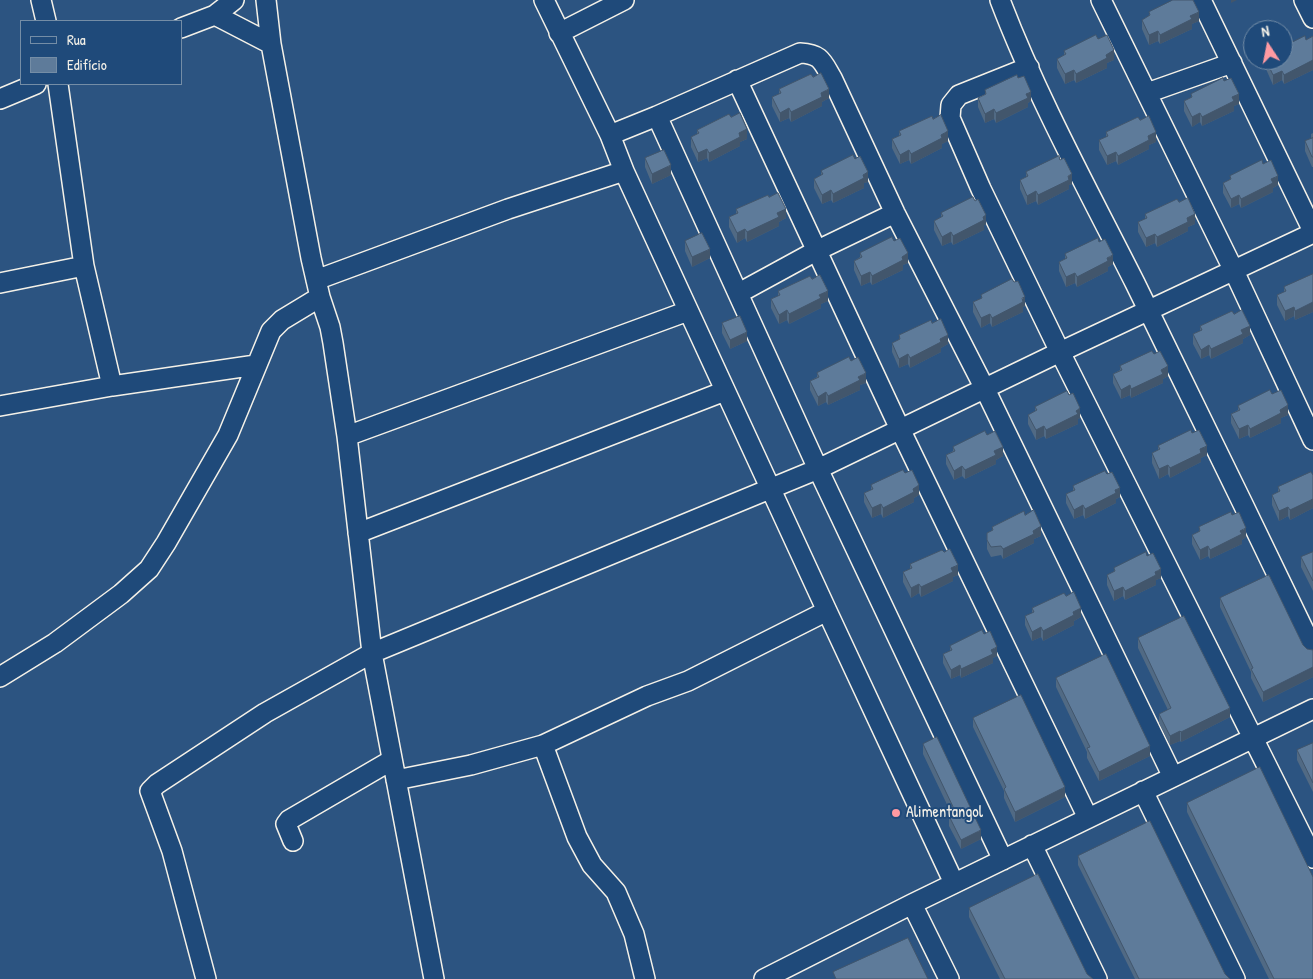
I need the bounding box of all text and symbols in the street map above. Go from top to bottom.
legend [20,20,182,85]
north arrow [1243,20,1293,70]
text: N [1260,21,1271,41]
text: Rua [67,29,86,50]
text: Edifício [67,54,107,75]
place label: Alimentangol [906,803,983,823]
marker: Alimentangol [890,807,902,819]

